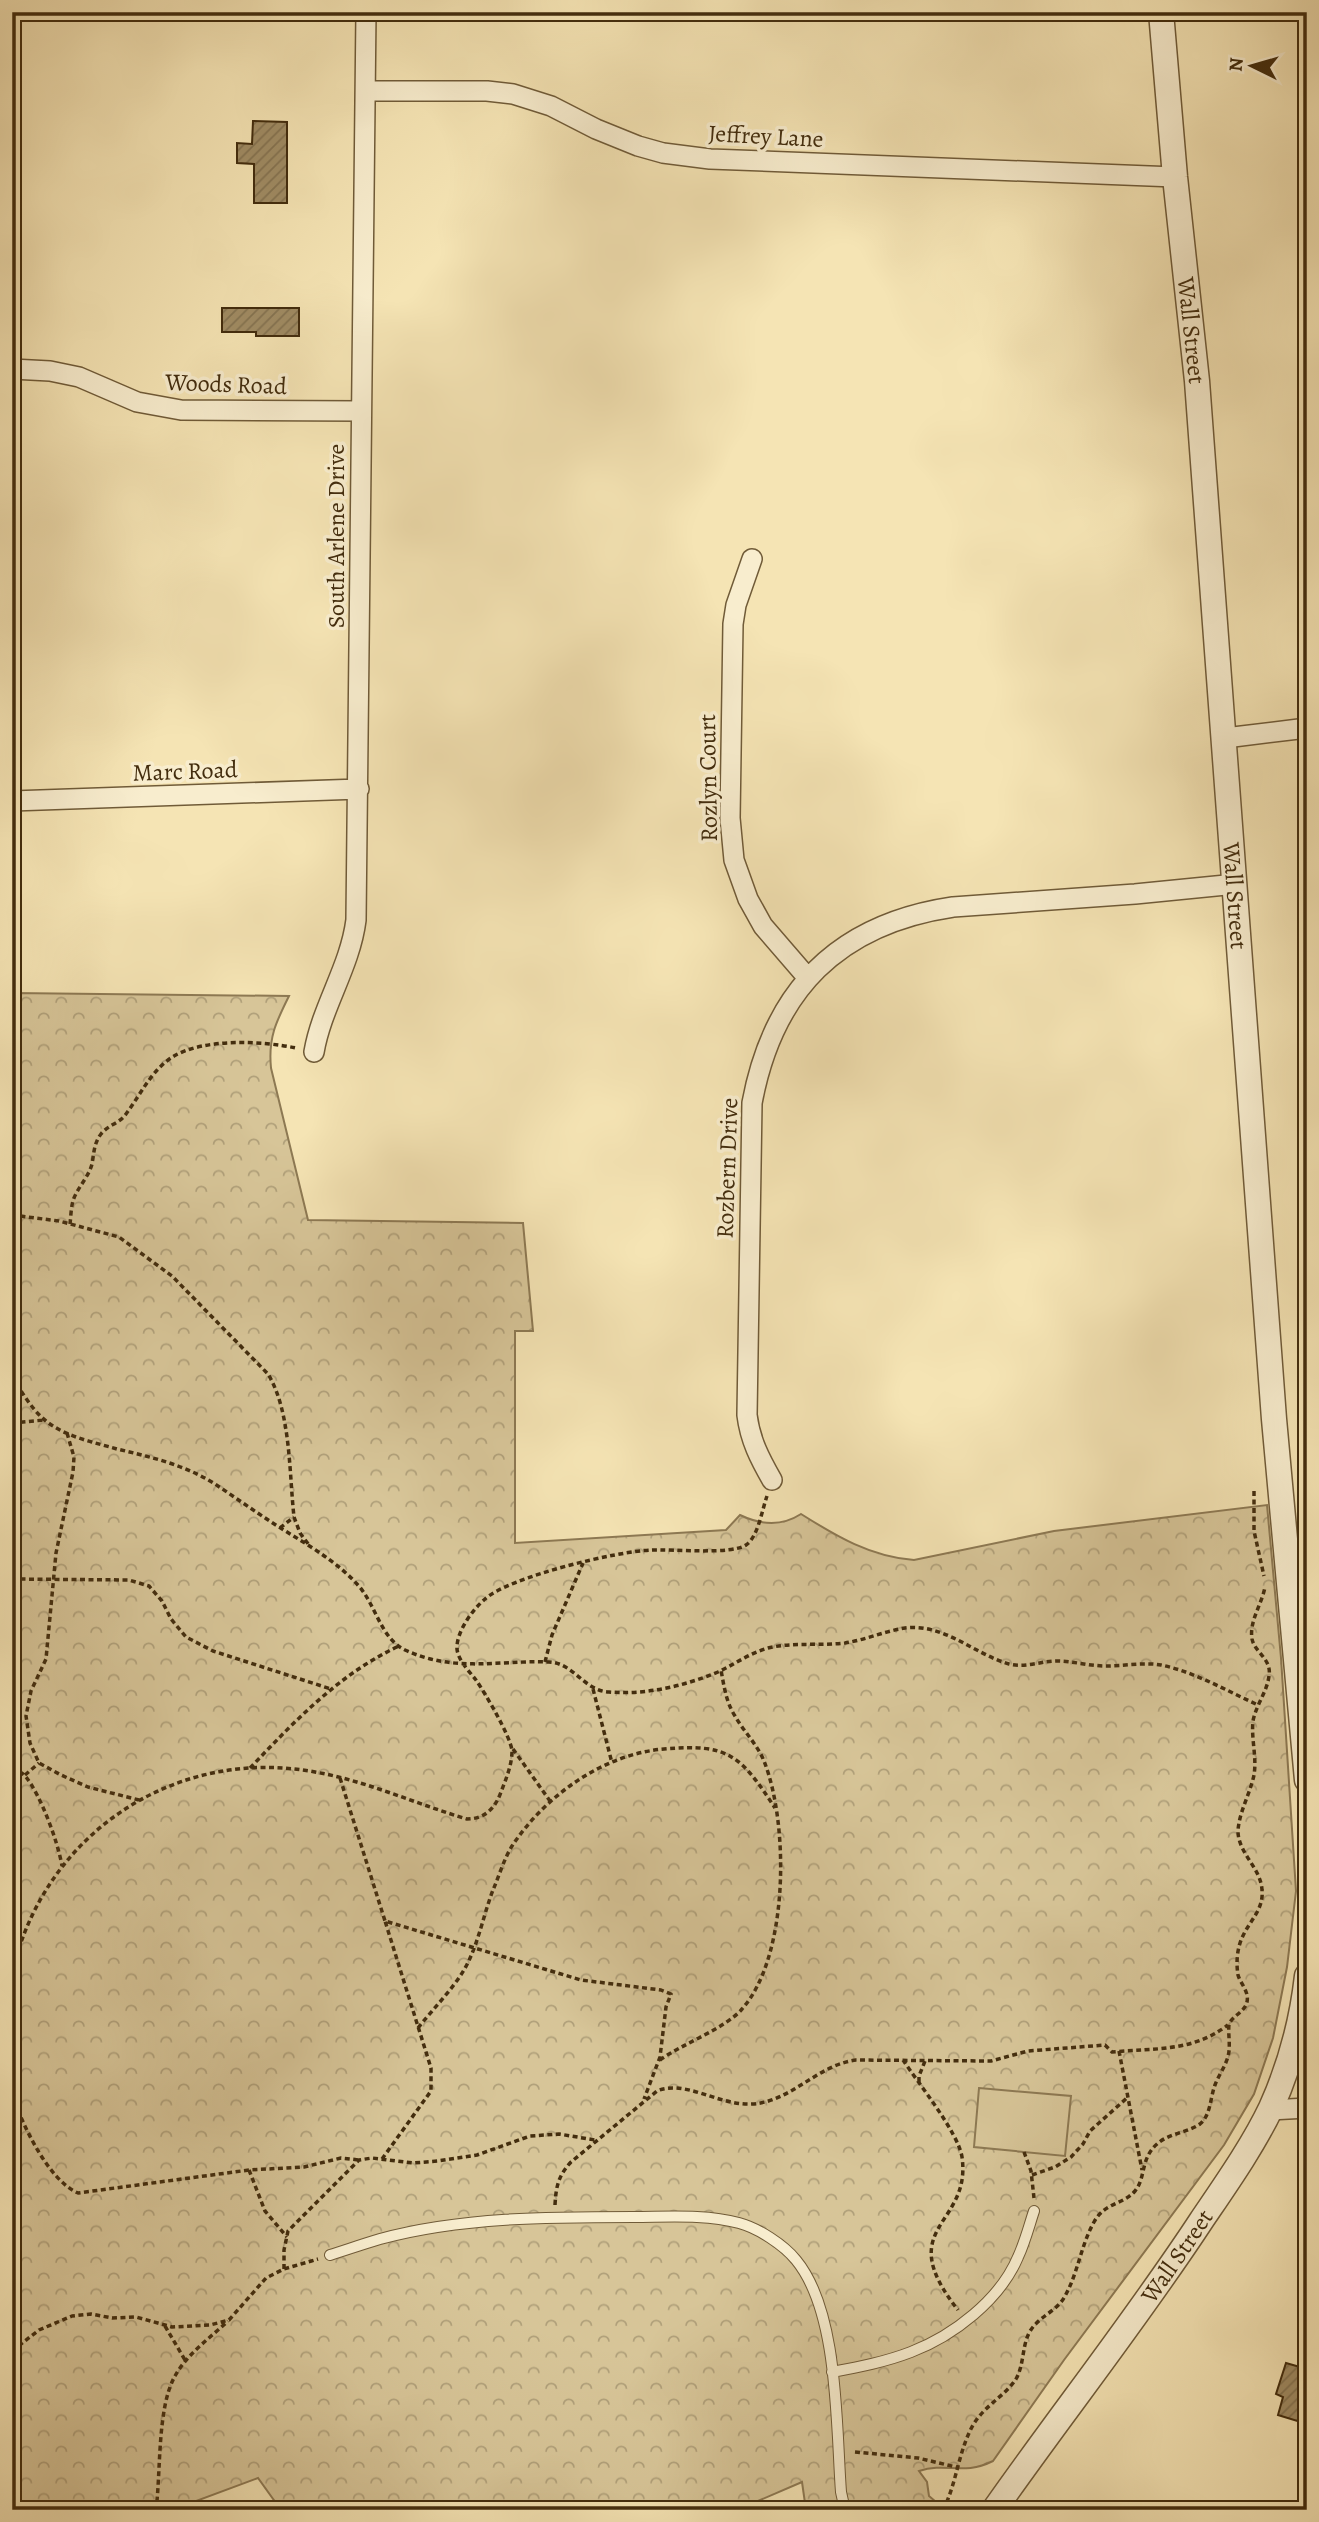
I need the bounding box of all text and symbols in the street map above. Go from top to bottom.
north arrow [1218,32,1288,102]
text: N [1223,56,1250,73]
street label: Jeffrey Lane [708,117,824,155]
street label: Wall Street [1170,275,1213,386]
street label: Woods Road [164,366,287,402]
street label: South Arlene Drive [320,444,352,628]
street label: Rozlyn Court [691,714,725,842]
street label: Marc Road [132,753,238,789]
street label: Wall Street [1215,840,1255,951]
street label: Rozbern Drive [709,1097,745,1239]
street label: Wall Street [1133,2203,1220,2310]

